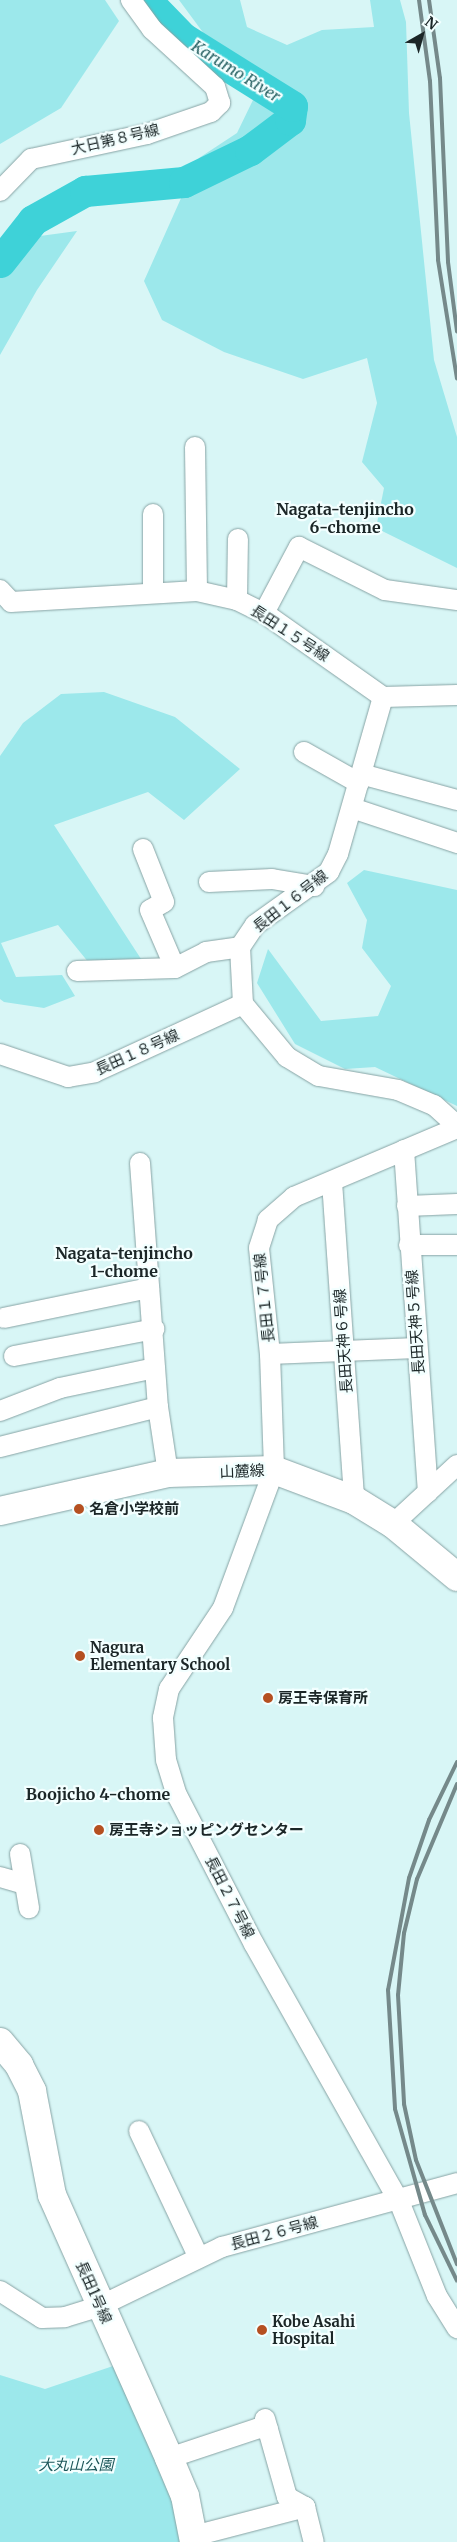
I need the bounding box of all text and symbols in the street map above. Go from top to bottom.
north arrow [397,10,447,60]
text: N [421,13,441,34]
water label: Karumo River [188,36,284,106]
street label: 大日第８号線 [69,120,161,158]
district label: Nagata-tenjincho 6-chome [276,499,414,537]
street label: 長田１５号線 [247,601,333,665]
street label: 長田１６号線 [249,866,331,936]
street label: 長田１８号線 [92,1025,182,1079]
district label: Nagata-tenjincho 1-chome [55,1243,193,1281]
street label: 長田１７号線 [250,1252,278,1344]
street label: 長田天神５号線 [402,1269,428,1375]
street label: 長田天神６号線 [330,1288,356,1394]
street label: 山麓線 [219,1461,265,1481]
place label: 名倉小学校前 [89,1500,179,1518]
marker: 名倉小学校前 [73,1503,85,1515]
place label: Nagura Elementary School [90,1638,230,1673]
marker: Nagura Elementary School [74,1650,86,1662]
place label: 房王寺保育所 [278,1689,368,1707]
marker: 房王寺保育所 [262,1692,274,1704]
district label: Boojicho 4-chome [26,1784,170,1804]
place label: 房王寺ショッピングセンター [109,1821,304,1839]
marker: 房王寺ショッピングセンター [93,1824,105,1836]
street label: 長田２７号線 [202,1853,258,1941]
street label: 長田２６号線 [228,2213,320,2253]
street label: 長田1号線 [72,2258,116,2326]
place label: Kobe Asahi Hospital [272,2312,355,2347]
marker: Kobe Asahi Hospital [256,2324,268,2336]
park label: 大丸山公園 [39,2456,113,2474]

